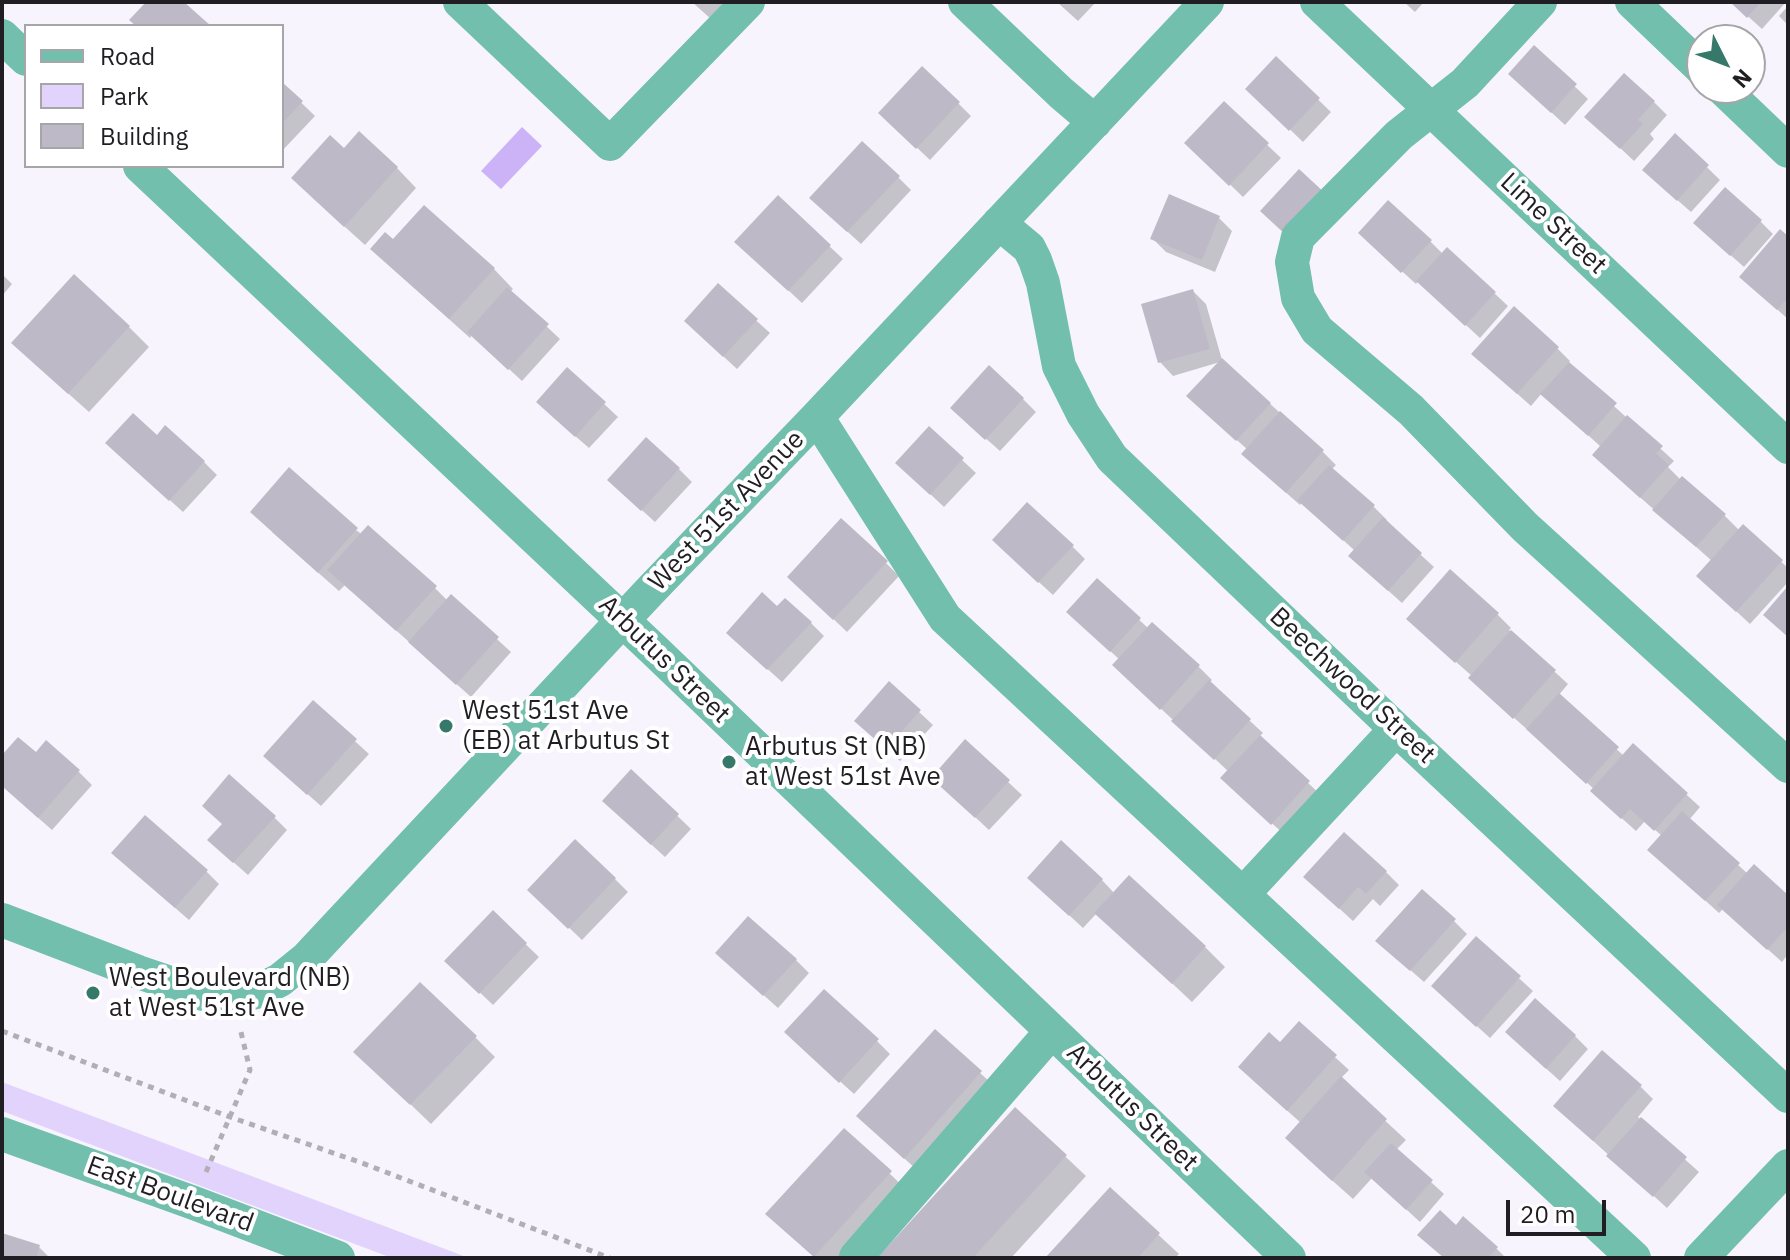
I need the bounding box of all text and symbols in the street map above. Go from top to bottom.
legend [24,24,284,168]
north arrow [1686,24,1766,104]
text: Road [100,40,155,72]
text: N [1727,63,1759,95]
text: Park [100,80,149,112]
text: Building [100,120,188,152]
street label: Lime Street [1493,167,1613,281]
street label: West 51st Avenue [643,424,811,598]
street label: Arbutus Street [592,590,736,730]
street label: Beechwood Street [1263,601,1441,771]
place label: West 51st Ave (EB) at Arbutus St [462,695,670,756]
marker: West 51st Ave (EB) at Arbutus St [437,717,455,735]
place label: Arbutus St (NB) at West 51st Ave [745,731,941,792]
marker: Arbutus St (NB) at West 51st Ave [720,753,738,771]
place label: West Boulevard (NB) at West 51st Ave [109,962,351,1024]
marker: West Boulevard (NB) at West 51st Ave [84,984,102,1002]
street label: Arbutus Street [1060,1038,1204,1178]
street label: East Boulevard [82,1150,258,1240]
scale bar [1510,1184,1610,1234]
text: 20 m [1520,1198,1575,1230]

